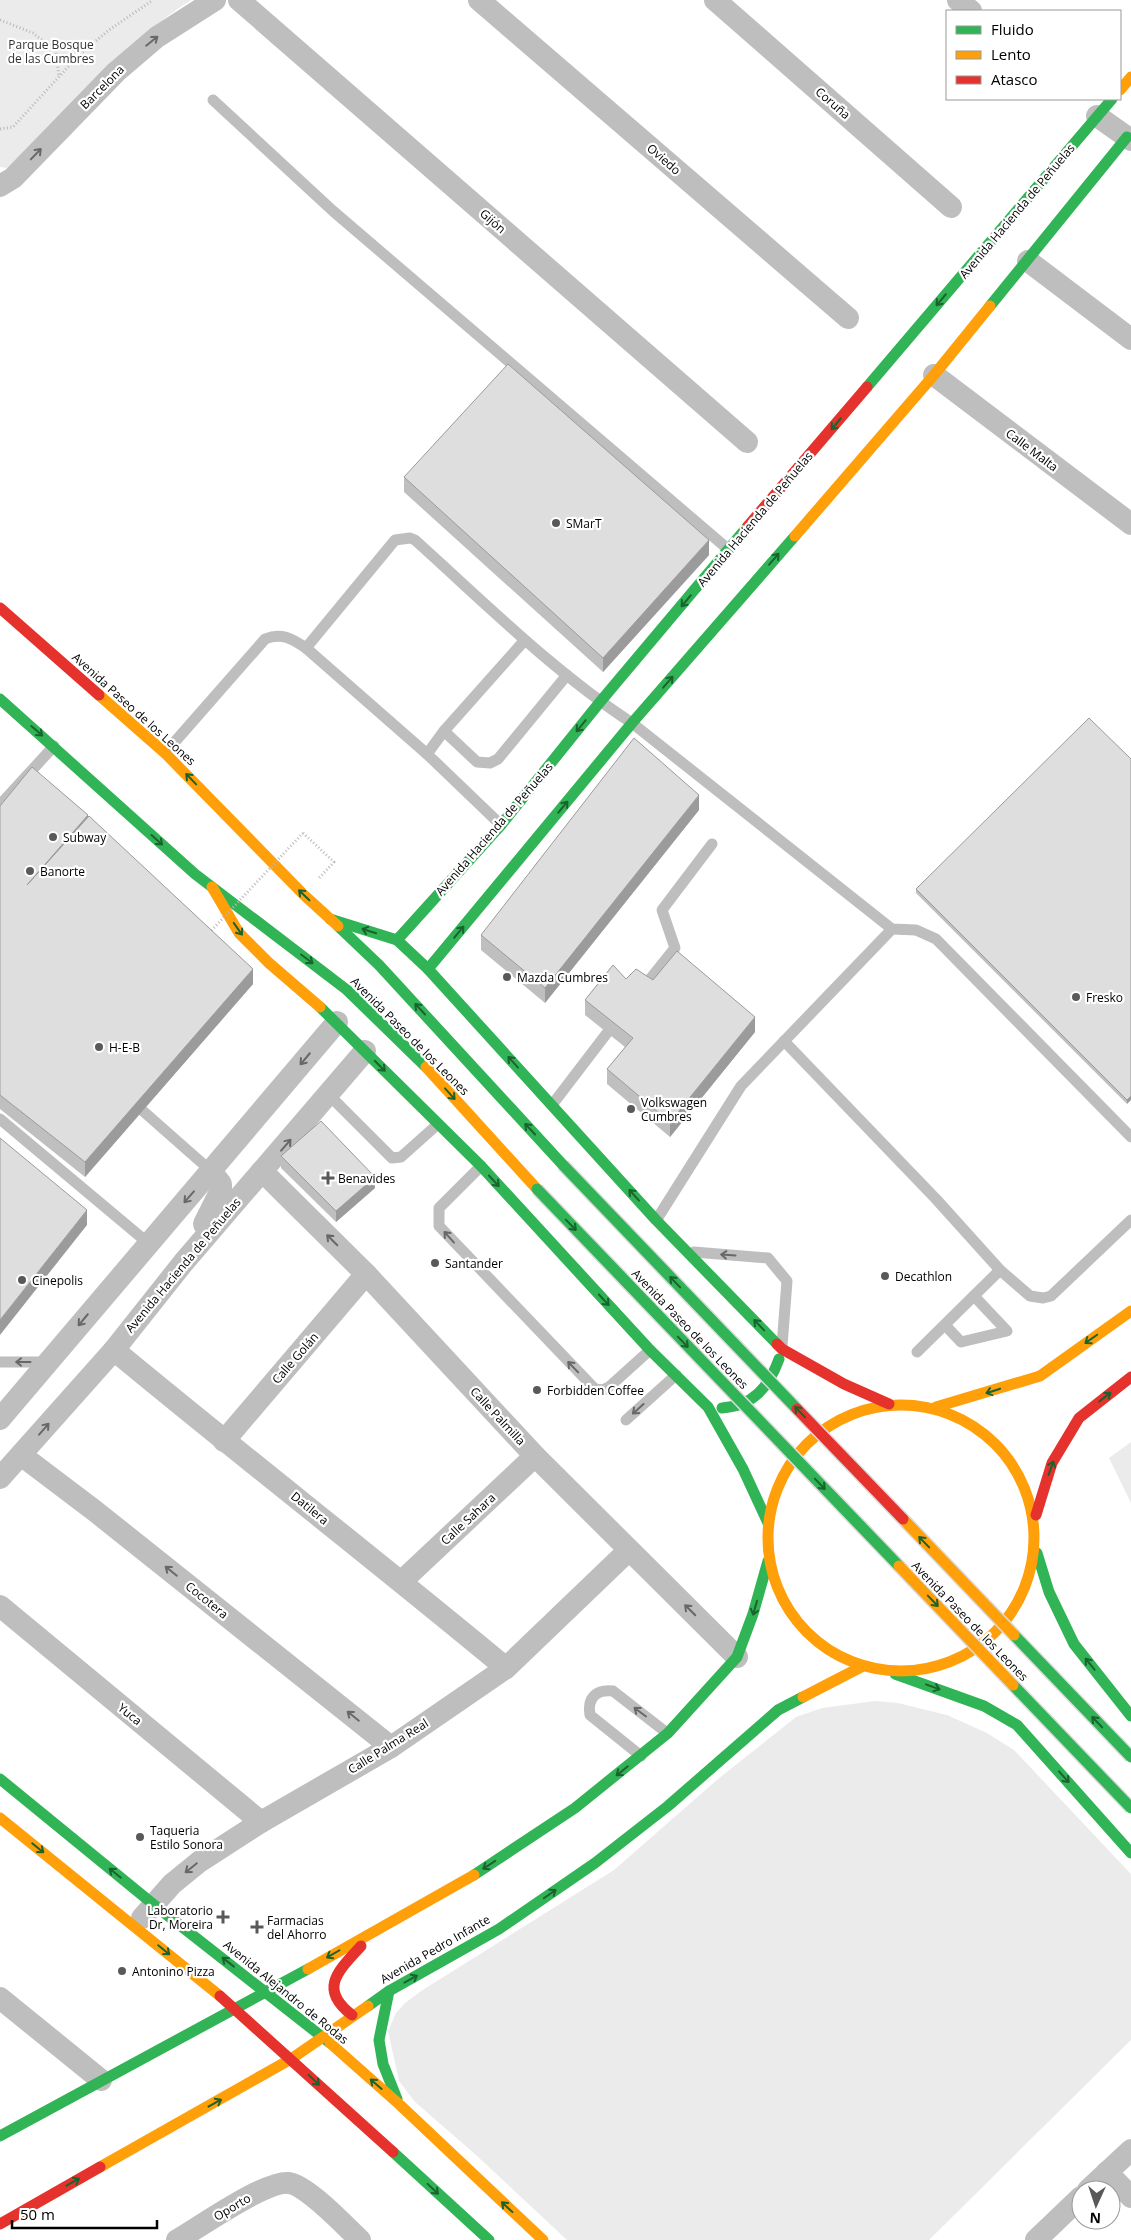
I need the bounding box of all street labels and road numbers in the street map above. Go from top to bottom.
street label: Barcelona [76,61,128,113]
street label: Coruña [812,83,854,123]
street label: Oviedo [643,140,685,178]
street label: Avenida Hacienda de Peñuelas [955,140,1079,282]
street label: Gijón [476,205,510,237]
street label: Calle Malta [1002,425,1062,475]
street label: Avenida Hacienda de Peñuelas [693,448,817,590]
street label: Avenida Paseo de los Leones [69,649,200,769]
street label: Avenida Hacienda de Peñuelas [431,759,557,899]
street label: Avenida Paseo de los Leones [347,973,473,1099]
street label: Avenida Hacienda de Peñuelas [121,1194,245,1336]
street label: Avenida Paseo de los Leones [628,1265,752,1393]
street label: Calle Golán [268,1329,322,1387]
street label: Calle Palmilla [467,1383,529,1449]
street label: Datilera [288,1488,332,1528]
street label: Calle Sahara [437,1489,499,1549]
street label: Avenida Paseo de los Leones [908,1557,1032,1685]
street label: Cocotera [182,1578,232,1622]
street label: Yuca [114,1699,146,1729]
street label: Calle Palma Real [345,1714,431,1778]
street label: Avenida Pedro Infante [377,1910,493,1987]
street label: Avenida Alejandro de Rodas [220,1936,352,2048]
street label: Oporto [210,2189,254,2225]

